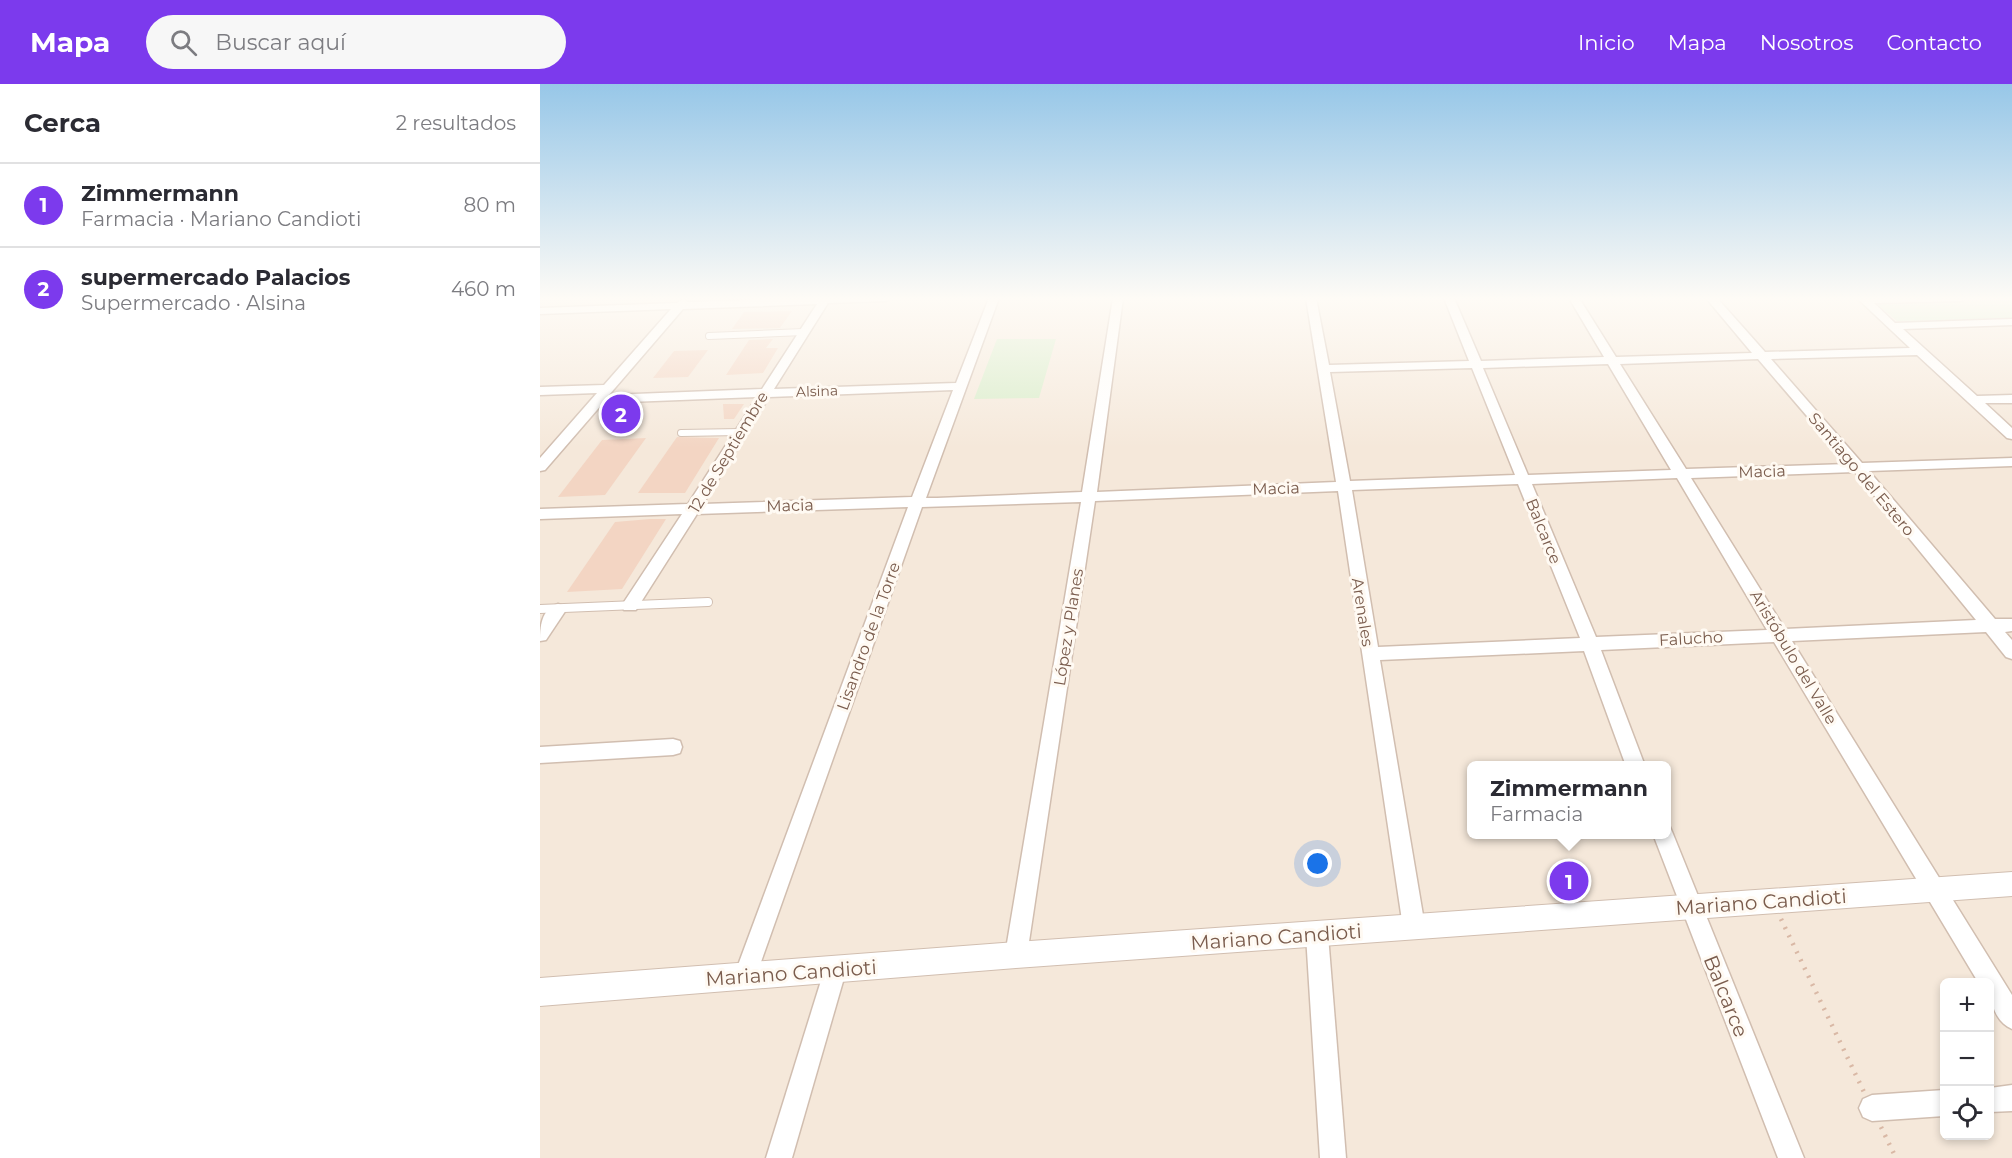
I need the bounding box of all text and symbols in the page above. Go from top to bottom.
search box [146,15,566,69]
text: Mapa [30,25,110,59]
icon: search [167,26,200,59]
text: Buscar aquí [215,29,346,56]
text: Inicio [1578,30,1635,55]
text: Mapa [1668,30,1727,55]
text: Nosotros [1760,30,1853,55]
text: Contacto [1886,30,1982,55]
text: Cerca [24,107,101,139]
text: 2 resultados [396,111,516,135]
text: Zimmermann [81,180,239,207]
text: 1 [40,193,47,217]
text: 80 m [464,193,516,217]
text: Farmacia · Mariano Candioti [81,207,361,231]
text: supermercado Palacios [81,264,350,291]
text: 2 [38,277,49,301]
text: 460 m [451,277,516,301]
text: Supermercado · Alsina [81,291,306,315]
street label: Alsina [796,381,838,401]
street label: 12 de Septiembre [685,388,772,516]
pin: 2 [602,392,640,436]
street label: Santiago del Estero [1805,409,1919,540]
street label: Macia [1738,461,1786,482]
street label: Macia [1252,478,1300,499]
street label: Macia [766,495,814,516]
street label: Balcarce [1522,496,1565,567]
street label: Lisandro de la Torre [833,560,904,713]
street label: López y Planes [1050,567,1087,687]
street label: Arenales [1348,576,1377,648]
street label: Aristóbulo del Valle [1746,587,1841,728]
street label: Falucho [1659,627,1723,650]
popup [1467,761,1671,839]
text: Zimmermann [1490,775,1648,802]
text: Farmacia [1490,802,1583,826]
your location [1303,849,1332,878]
pin: 1 [1550,858,1588,904]
street label: Mariano Candioti [1675,884,1847,920]
street label: Mariano Candioti [1190,919,1362,955]
street label: Balcarce [1699,952,1753,1040]
street label: Mariano Candioti [705,955,877,991]
map controls [1940,978,1994,1140]
button: + [1940,978,1994,1032]
button: − [1940,1032,1994,1086]
button: locate [1940,1086,1994,1140]

